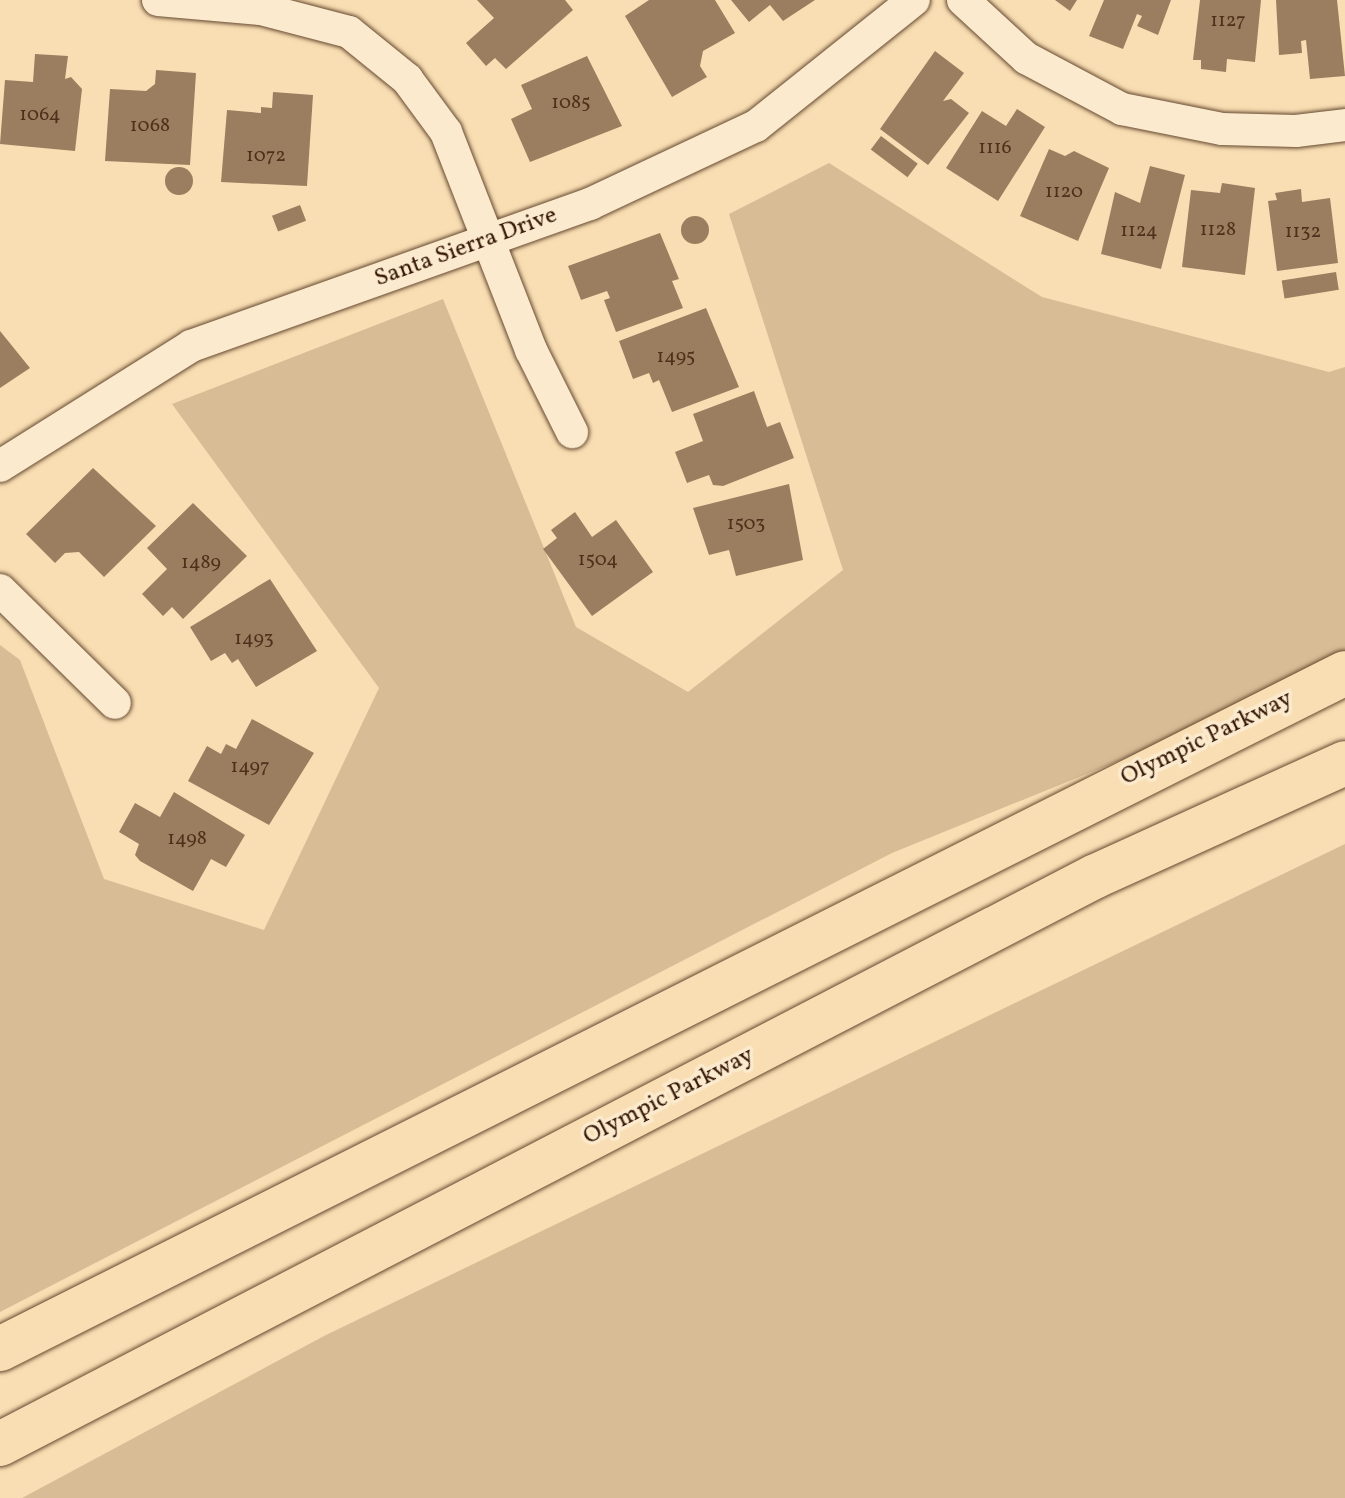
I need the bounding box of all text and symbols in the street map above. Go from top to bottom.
house number: 1127 [1210,9,1246,33]
house number: 1085 [551,91,591,115]
house number: 1064 [19,103,61,127]
house number: 1068 [130,114,170,138]
house number: 1116 [978,136,1012,160]
house number: 1072 [246,144,286,168]
house number: 1120 [1045,180,1083,204]
street label: Santa Sierra Drive [371,202,561,294]
house number: 1128 [1200,218,1236,242]
house number: 1124 [1120,219,1158,243]
house number: 1132 [1285,220,1321,244]
house number: 1495 [657,345,695,369]
house number: 1503 [727,512,765,536]
house number: 1504 [578,548,618,572]
house number: 1489 [181,551,221,575]
house number: 1493 [234,627,274,651]
street label: Olympic Parkway [1117,685,1297,793]
house number: 1497 [230,755,270,779]
house number: 1498 [167,827,207,851]
street label: Olympic Parkway [579,1042,759,1152]

